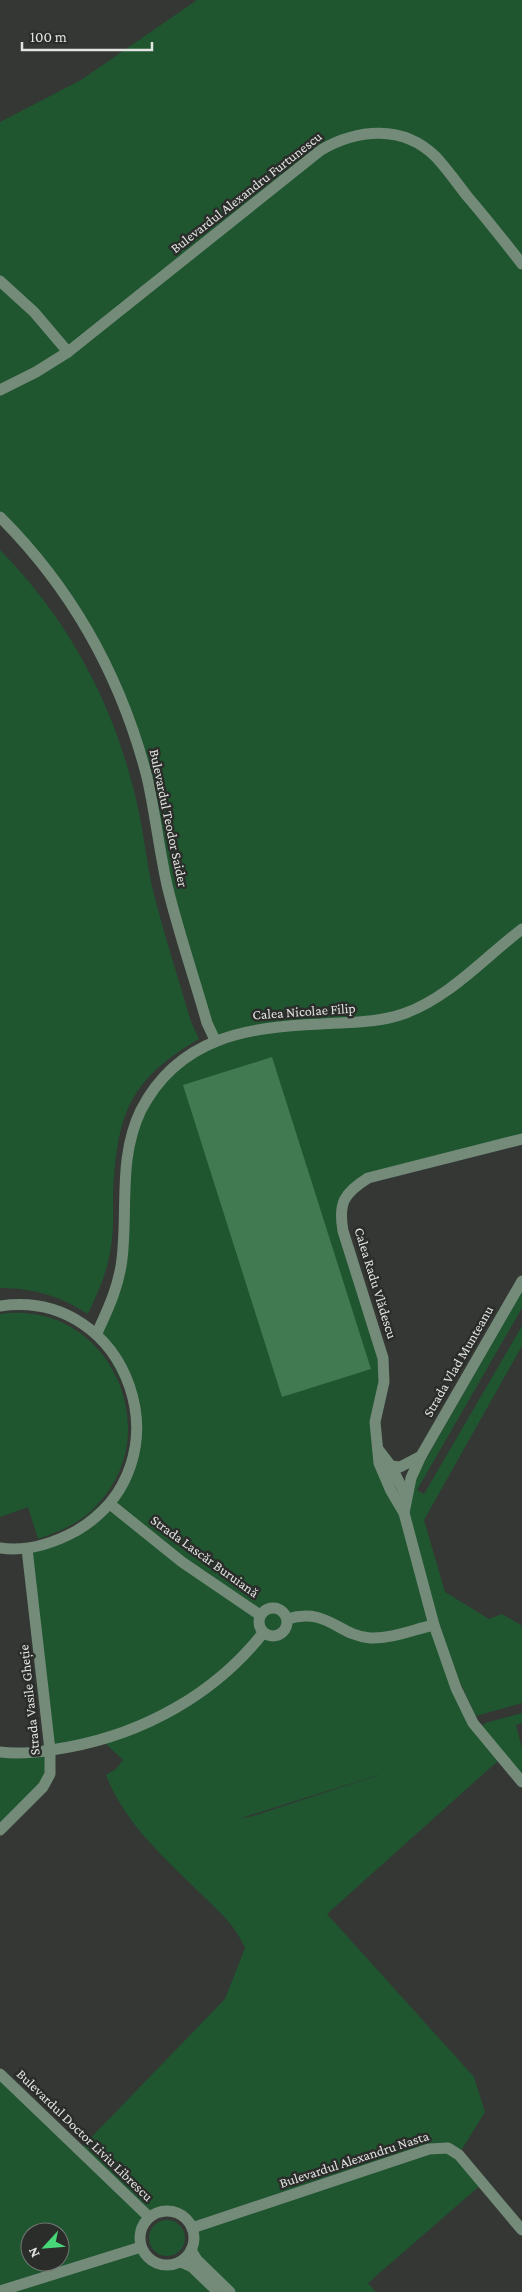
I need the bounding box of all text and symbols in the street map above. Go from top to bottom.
scale bar [22,20,152,52]
text: 100 m [30,29,67,45]
street label: Bulevardul Alexandru Furtunescu [167,128,325,256]
street label: Bulevardul Teodor Saider [147,747,191,889]
street label: Calea Nicolae Filip [252,999,356,1023]
street label: Calea Radu Vlădescu [351,1225,401,1341]
street label: Strada Vlad Munteanu [420,1302,497,1419]
street label: Strada Lascăr Buruiană [148,1512,262,1601]
street label: Strada Vasile Gheție [15,1644,44,1756]
street label: Bulevardul Doctor Liviu Librescu [14,2066,157,2205]
street label: Bulevardul Alexandru Nasta [277,2127,431,2191]
north arrow [20,2222,70,2272]
text: N [24,2244,43,2260]

